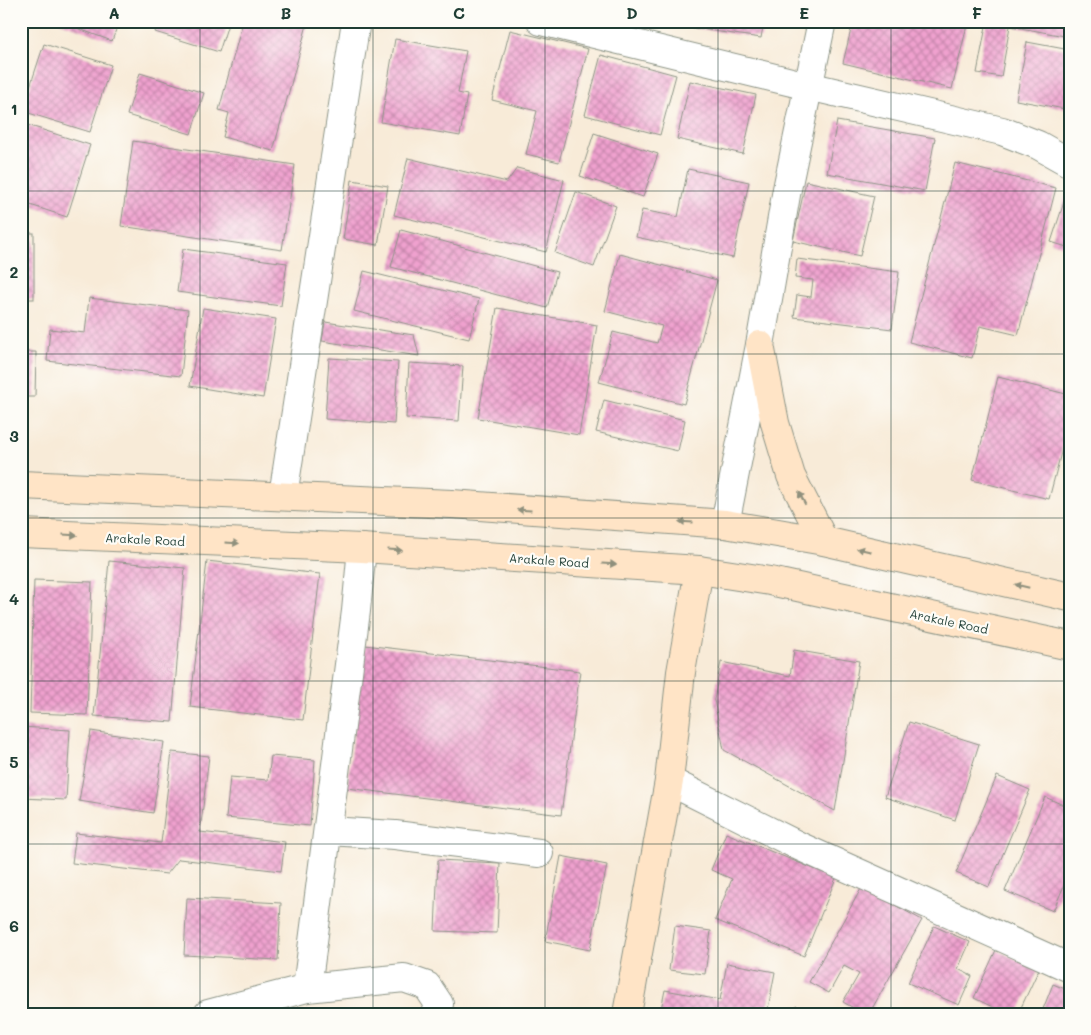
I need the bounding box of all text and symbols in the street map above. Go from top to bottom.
text: A [108,2,120,23]
text: B [281,2,291,23]
text: C [453,2,465,23]
text: D [626,2,638,23]
text: E [799,2,809,23]
text: F [972,2,982,23]
text: 1 [10,98,18,119]
text: 2 [10,261,19,282]
text: 3 [9,425,19,446]
one-way arrow [798,491,806,505]
one-way arrow [516,505,532,513]
one-way arrow [678,517,694,525]
street label: Arakale Road [105,529,186,549]
one-way arrow [62,531,78,539]
one-way arrow [225,539,241,547]
one-way arrow [856,546,871,554]
one-way arrow [387,547,403,555]
street label: Arakale Road [509,549,590,571]
one-way arrow [601,561,617,569]
one-way arrow [1015,582,1030,590]
text: 4 [9,588,19,609]
street label: Arakale Road [908,605,990,637]
text: 5 [9,751,19,772]
text: 6 [9,915,19,936]

